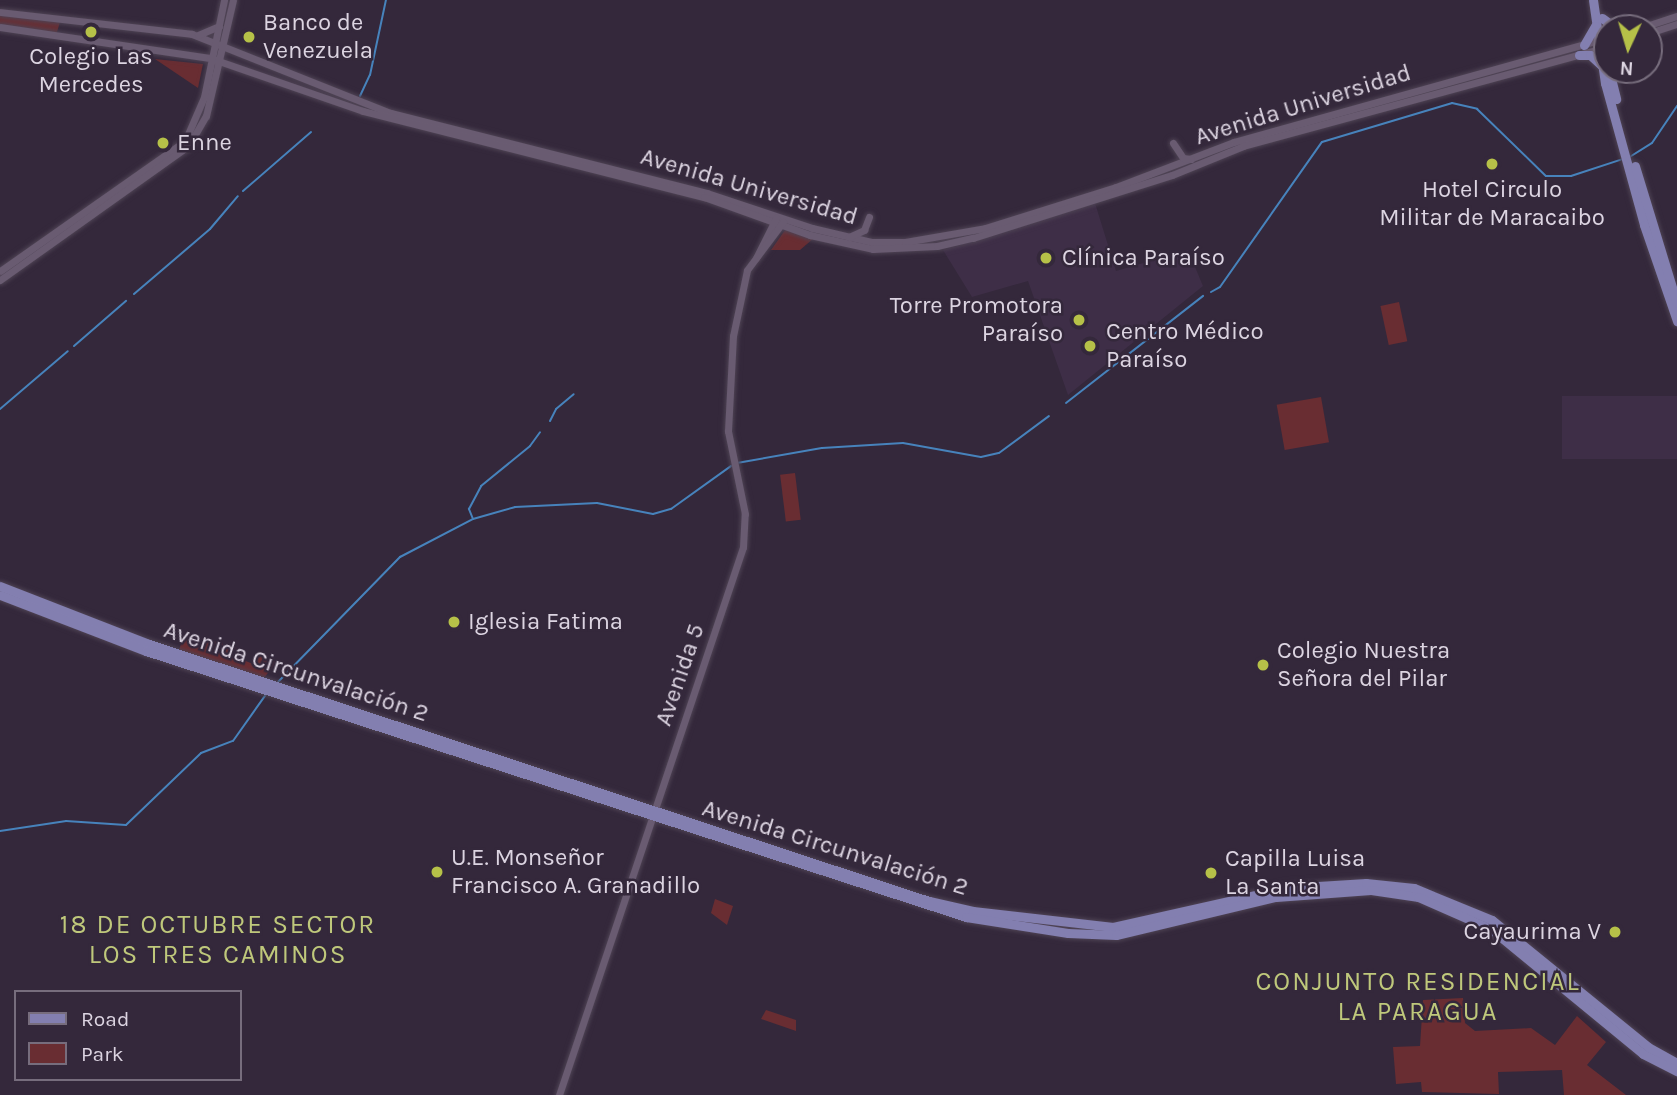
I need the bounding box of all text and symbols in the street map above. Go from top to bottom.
place label: Banco de Venezuela [263,9,373,65]
north arrow [1593,14,1663,84]
marker: Colegio Las Mercedes [83,24,99,40]
marker: Banco de Venezuela [241,29,257,45]
place label: Colegio Las Mercedes [29,43,153,99]
text: N [1619,57,1634,79]
street label: Avenida Universidad [1192,58,1414,152]
place label: Enne [177,129,232,157]
marker: Enne [155,135,171,151]
street label: Avenida Universidad [637,142,861,232]
marker: Hotel Circulo Militar de Maracaibo [1484,156,1500,172]
place label: Hotel Circulo Militar de Maracaibo [1379,176,1605,232]
place label: Clínica Paraíso [1062,244,1225,272]
marker: Clínica Paraíso [1036,248,1056,268]
place label: Torre Promotora Paraíso [890,292,1063,348]
marker: Torre Promotora Paraíso [1069,310,1089,330]
place label: Centro Médico Paraíso [1106,318,1264,374]
marker: Centro Médico Paraíso [1080,336,1100,356]
place label: Iglesia Fatima [468,608,623,636]
marker: Iglesia Fatima [446,614,462,630]
street label: Avenida Circunvalación 2 [160,616,432,728]
street label: Avenida 5 [649,620,711,730]
place label: Colegio Nuestra Señora del Pilar [1277,637,1450,693]
marker: Colegio Nuestra Señora del Pilar [1255,657,1271,673]
street label: Avenida Circunvalación 2 [699,794,971,902]
place label: U.E. Monseñor Francisco A. Granadillo [451,844,700,900]
place label: Capilla Luisa La Santa [1225,845,1365,901]
marker: U.E. Monseñor Francisco A. Granadillo [429,864,445,880]
marker: Capilla Luisa La Santa [1203,865,1219,881]
district label: 18 DE OCTUBRE SECTOR LOS TRES CAMINOS [62,909,374,970]
place label: Cayaurima V [1463,918,1601,946]
marker: Cayaurima V [1607,924,1623,940]
district label: CONJUNTO RESIDENCIAL LA PARAGUA [1258,966,1578,1028]
legend [14,990,242,1081]
text: Road [81,1007,129,1031]
text: Park [81,1042,124,1066]

